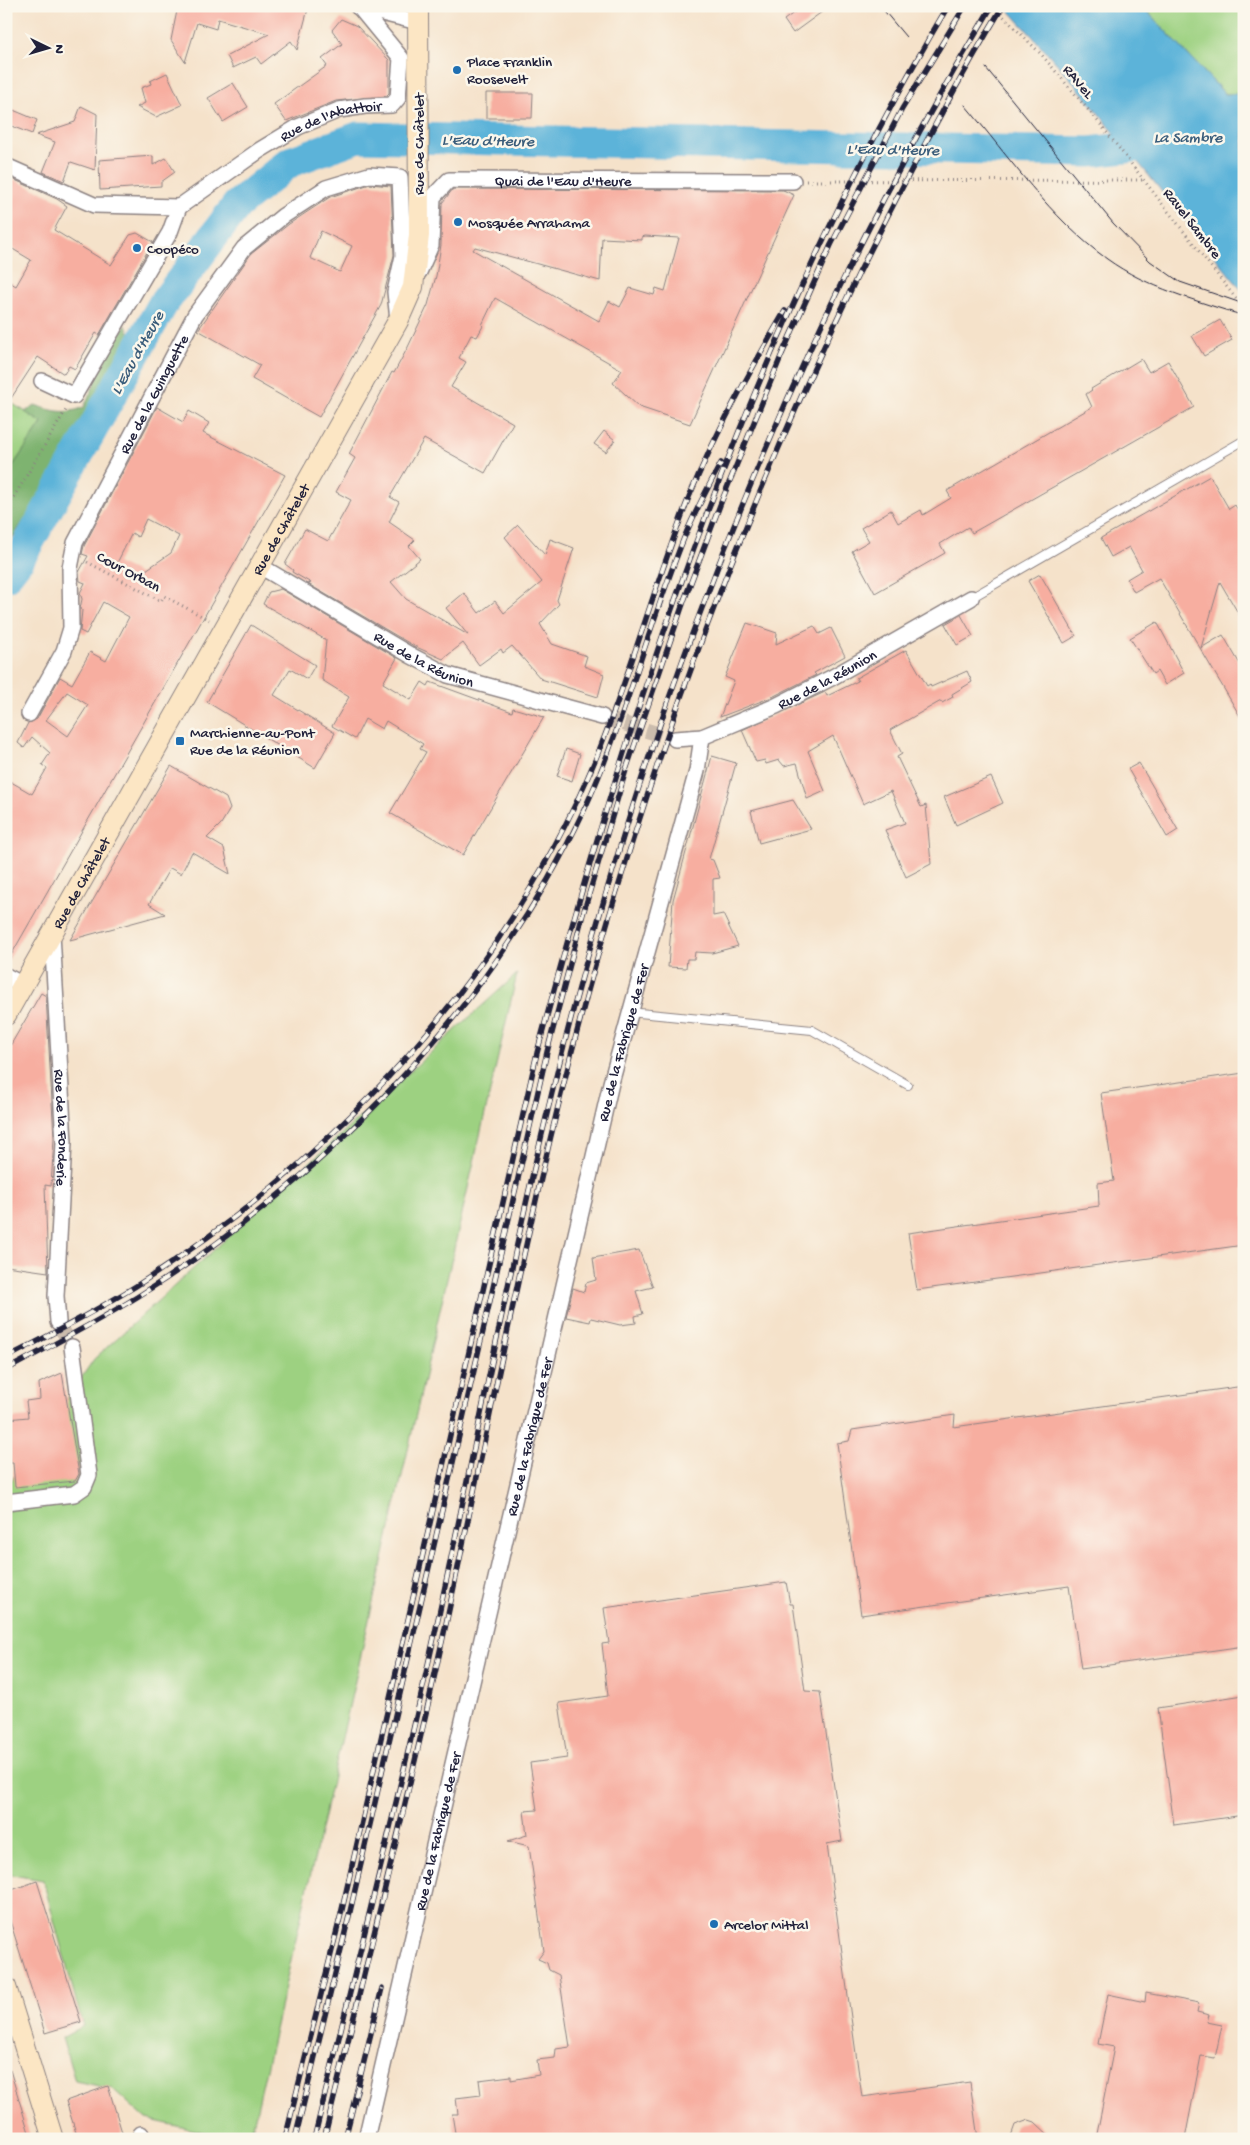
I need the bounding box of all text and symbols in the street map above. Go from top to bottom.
north arrow [22,22,72,72]
text: N [50,44,67,54]
place label: Place Franklin Roosevelt [466,54,552,89]
street label: RAVeL [1058,62,1097,103]
marker: Place Franklin Roosevelt [451,64,463,76]
street label: Rue de Châtelet [411,91,429,195]
street label: Rue de l'Abattoir [277,98,384,147]
water label: La Sambre [1154,130,1223,149]
water label: L'Eau d'Heure [442,132,535,153]
water label: L'Eau d'Heure [847,141,940,162]
street label: Quai de l'Eau d'Heure [495,173,632,192]
street label: Ravel Sambre [1158,185,1225,263]
place label: Mosquée Arrahama [468,215,591,233]
marker: Mosquée Arrahama [452,216,464,228]
place label: Coopéco [147,241,199,259]
marker: Coopéco [131,242,143,254]
water label: L'Eau d'Heure [108,308,170,399]
street label: Rue de la Guinguette [117,332,194,457]
street label: Rue de Châtelet [249,480,316,579]
street label: Cour Orban [93,548,163,597]
street label: Rue de la Réunion [370,628,475,693]
street label: Rue de la Réunion [775,647,881,714]
place label: Marchienne-au-Pont Rue de la Réunion [190,725,316,760]
marker: Marchienne-au-Pont Rue de la Réunion [174,735,186,747]
street label: Rue de Châtelet [50,833,116,932]
street label: Rue de la Fabrique de Fer [595,961,655,1124]
street label: Rue de la Fonderie [49,1069,71,1187]
street label: Rue de la Fabrique de Fer [504,1354,558,1518]
street label: Rue de la Fabrique de Fer [412,1749,467,1913]
place label: Arcelor Mittal [724,1917,809,1935]
marker: Arcelor Mittal [708,1918,720,1930]

